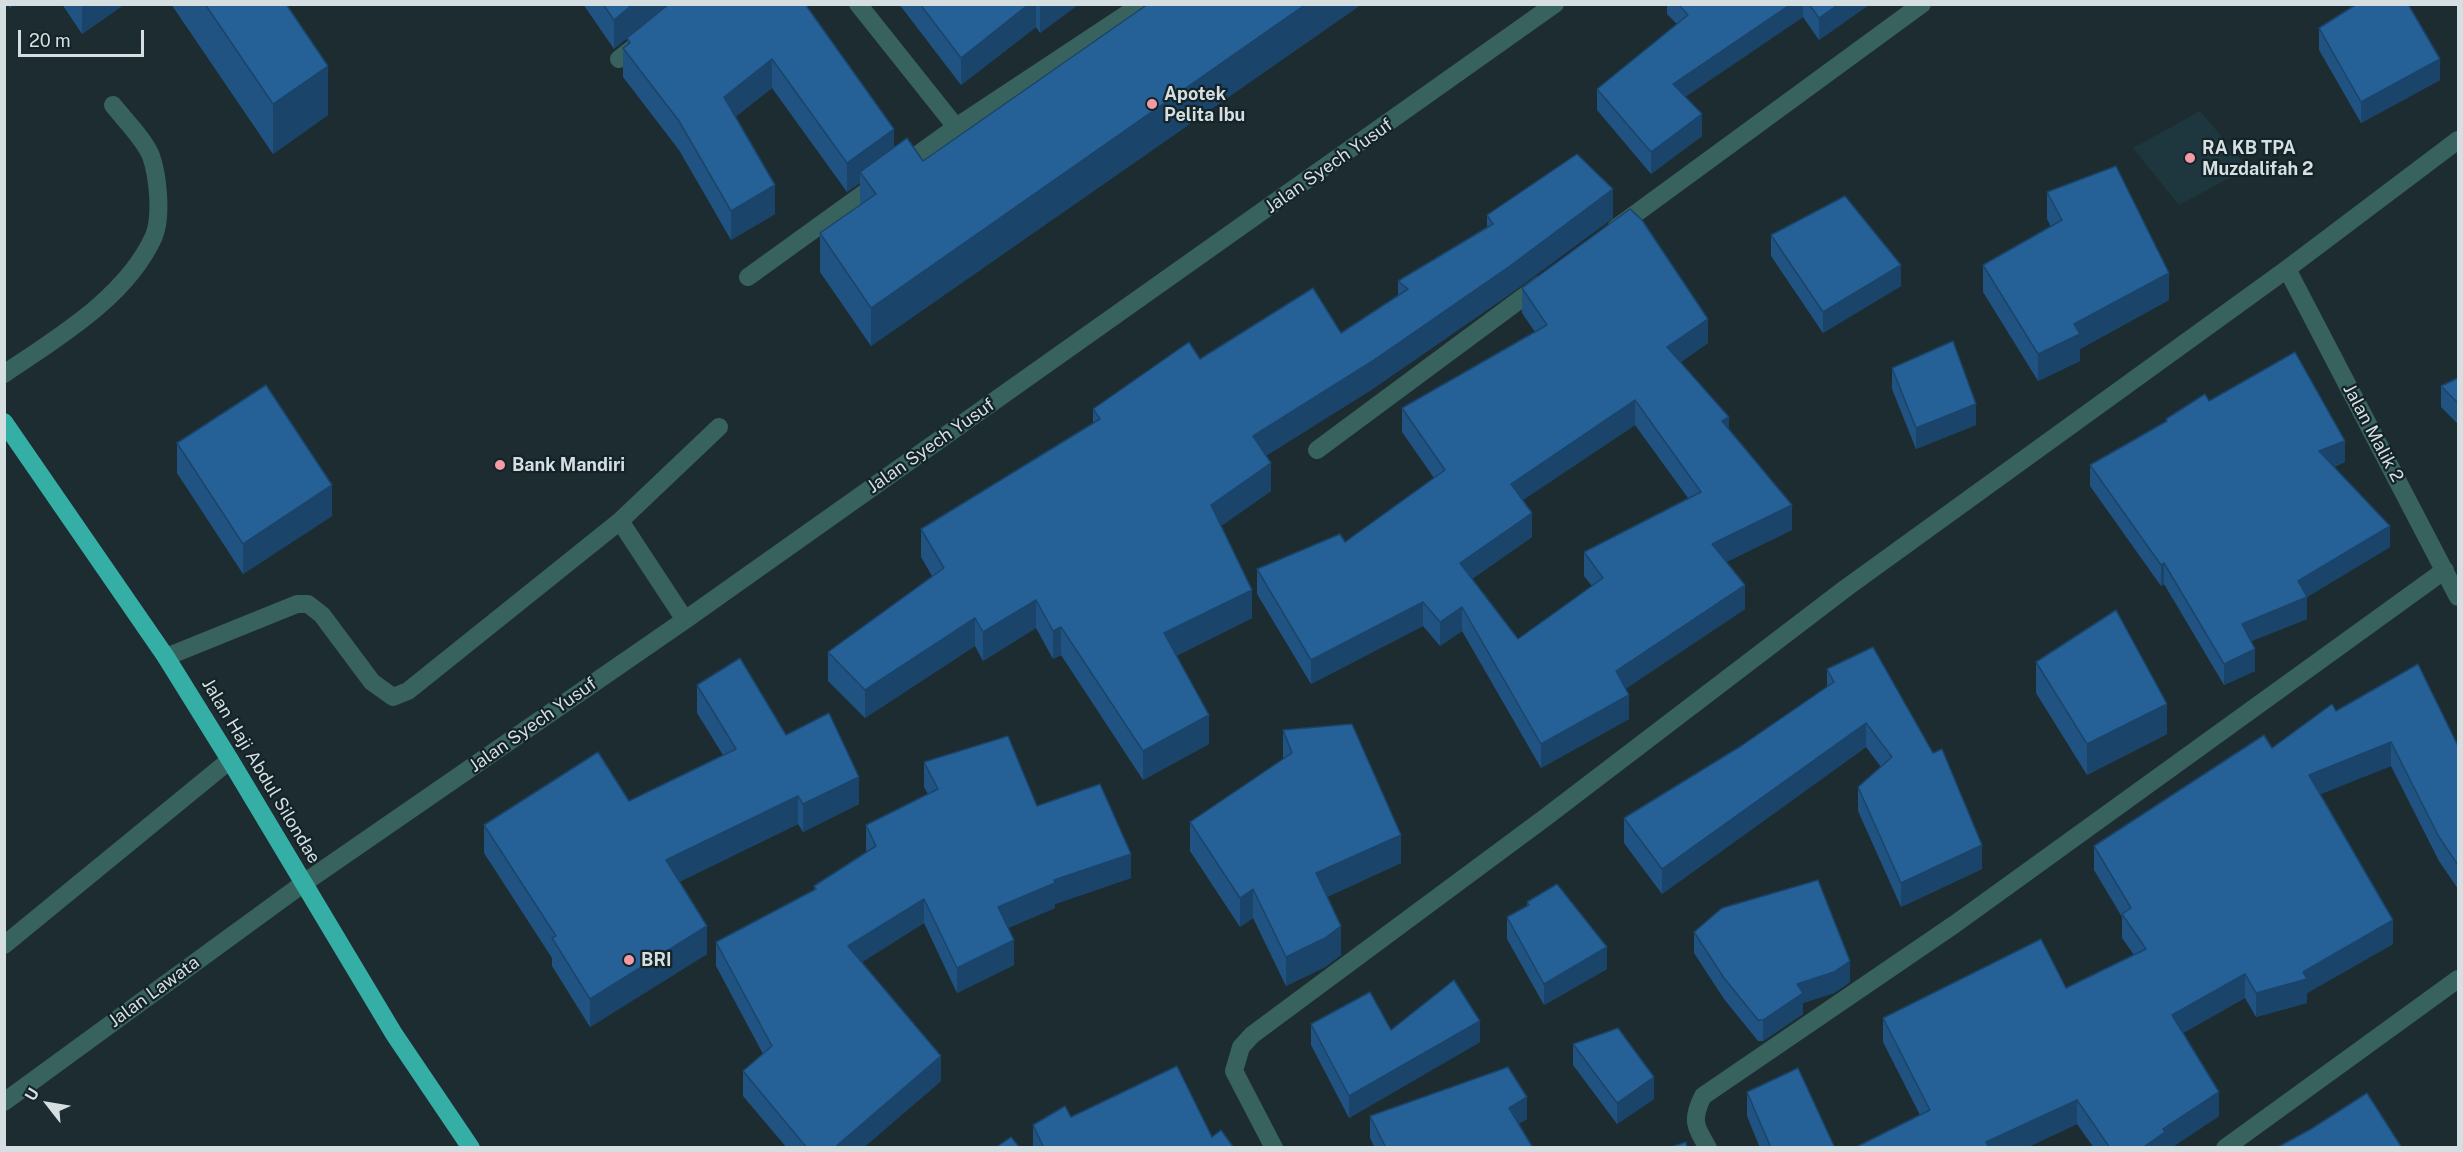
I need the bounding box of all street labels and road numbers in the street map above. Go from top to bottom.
street label: Jalan Syech Yusuf [1261,114,1397,218]
street label: Jalan Malik 2 [2338,380,2408,486]
street label: Jalan Syech Yusuf [863,394,999,498]
street label: Jalan Syech Yusuf [465,673,601,777]
street label: Jalan Haji Abdul Silondae [197,675,325,867]
street label: Jalan Lawata [104,952,204,1032]

